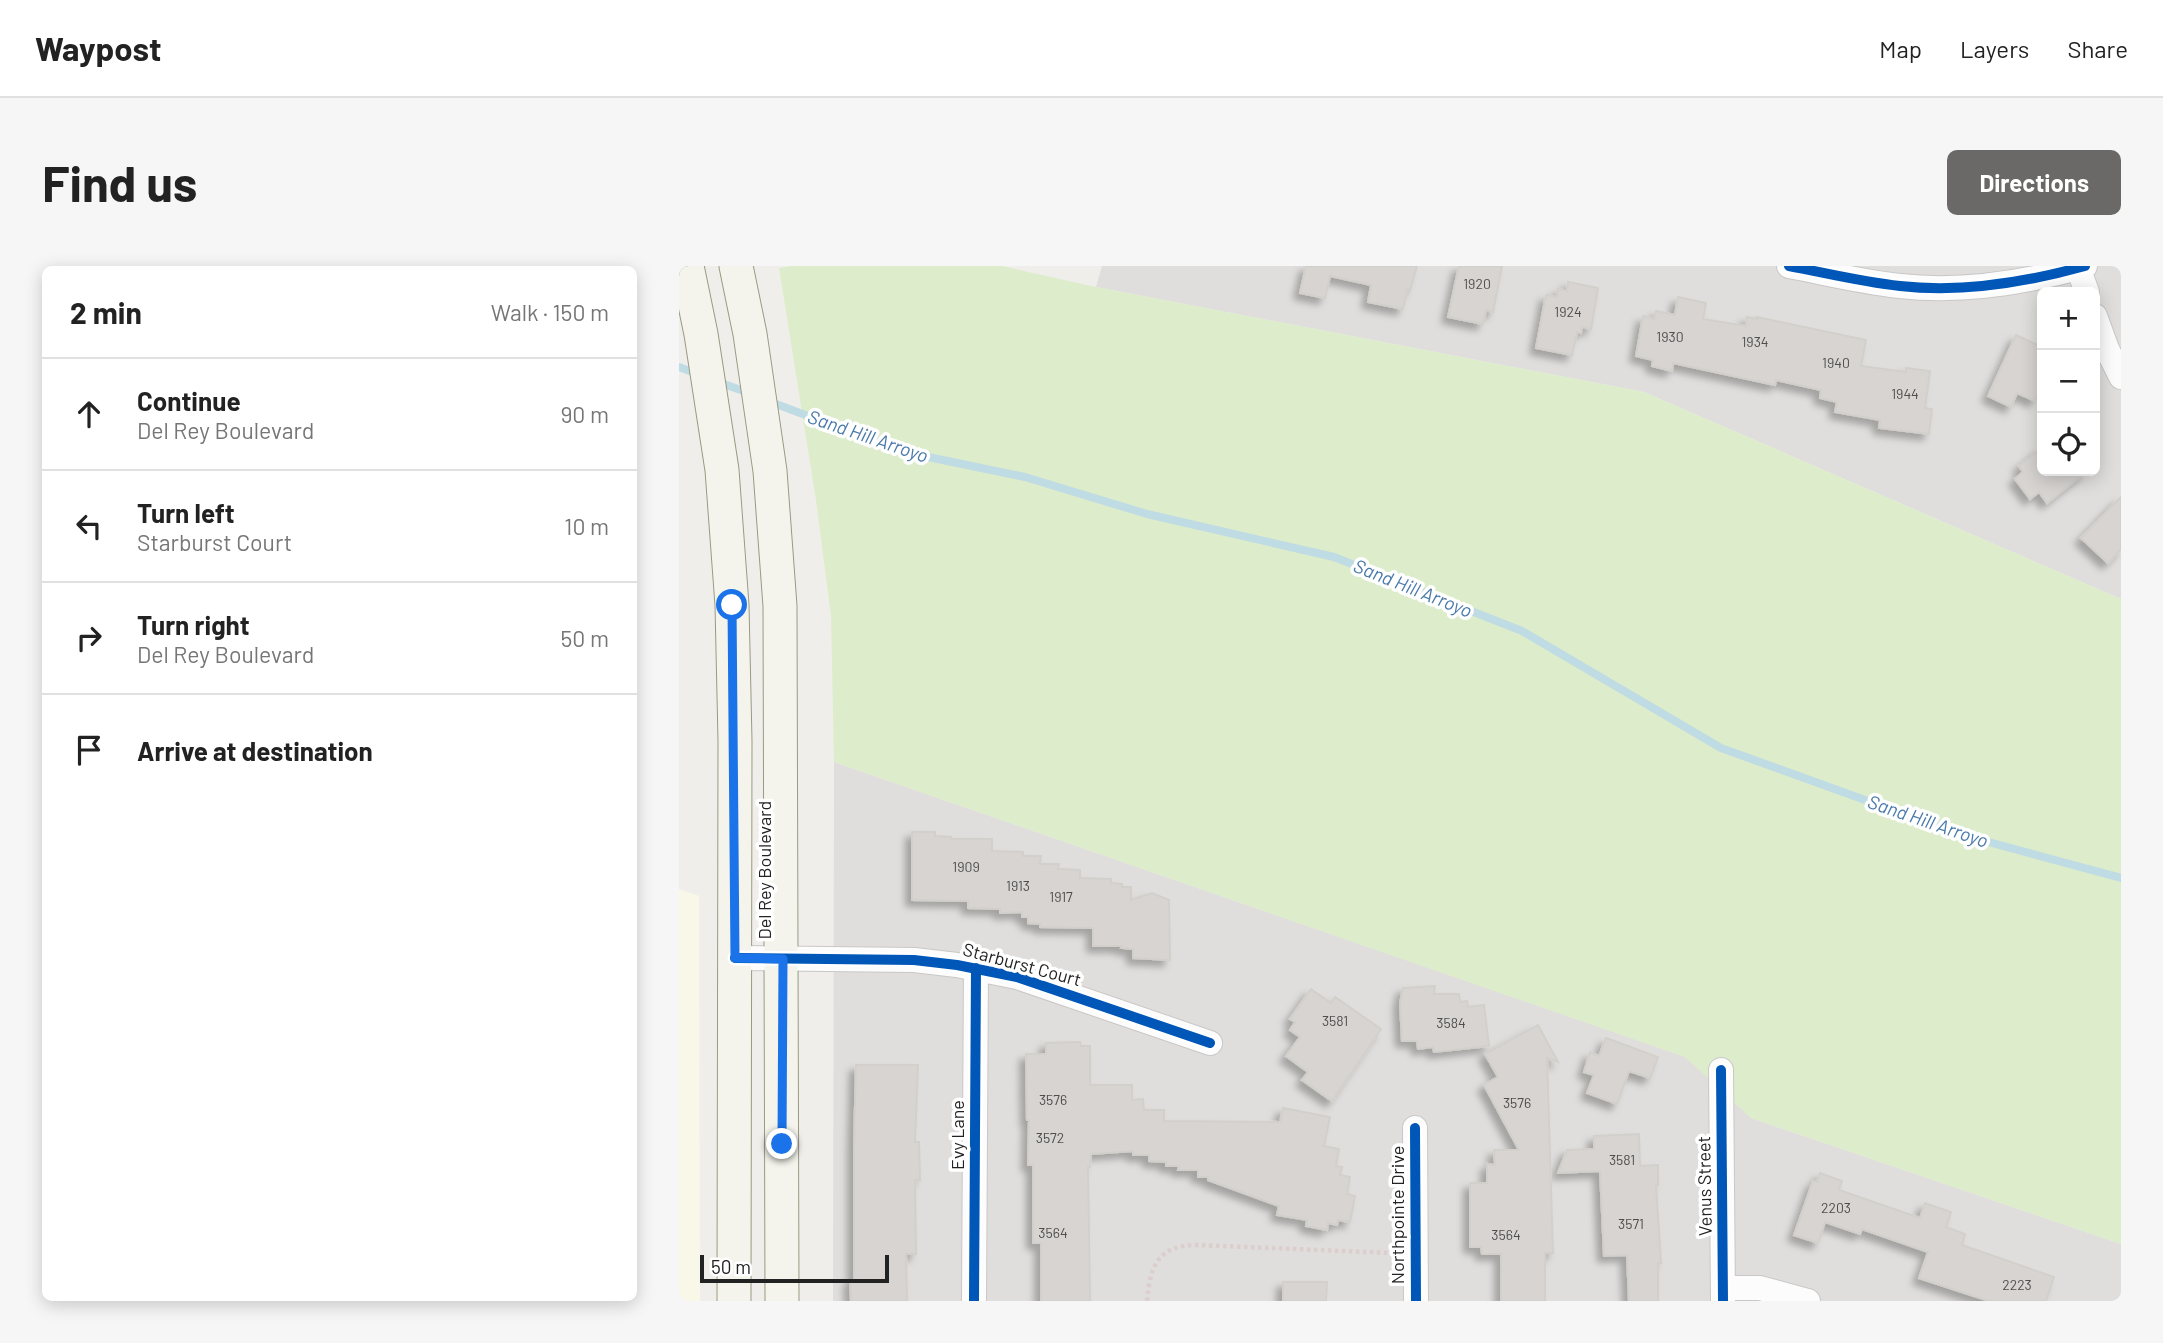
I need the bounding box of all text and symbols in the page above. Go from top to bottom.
text: Waypost [35,28,162,68]
text: Map [1879,34,1922,63]
text: Layers [1960,34,2029,63]
text: Share [2067,34,2128,63]
button: Directions [1947,150,2121,215]
text: Find us [42,153,197,212]
house number: 1920 [1463,275,1491,292]
map controls [2037,287,2100,476]
button: + [2037,287,2100,350]
text: 2 min [70,294,142,330]
text: Walk · 150 m [491,298,609,326]
house number: 1924 [1554,303,1582,320]
house number: 1930 [1656,328,1684,345]
house number: 1934 [1741,333,1769,350]
button: − [2037,350,2100,413]
house number: 1940 [1822,354,1850,371]
text: Continue [137,385,241,416]
house number: 1944 [1891,385,1919,402]
icon: ahead [70,395,108,433]
text: 90 m [560,400,609,428]
water label: Sand Hill Arroyo [805,404,931,467]
button: locate [2037,413,2100,476]
text: Del Rey Boulevard [137,416,314,444]
text: Turn left [137,497,235,528]
icon: left [70,507,108,545]
text: 10 m [564,512,609,540]
text: Starburst Court [137,528,292,556]
water label: Sand Hill Arroyo [1351,553,1476,622]
route start [716,589,747,620]
text: Turn right [137,609,250,640]
icon: right [70,619,108,657]
text: 50 m [561,624,609,652]
text: Del Rey Boulevard [137,640,314,668]
icon: arrive [70,731,108,769]
text: Arrive at destination [137,735,373,766]
water label: Sand Hill Arroyo [1865,789,1991,852]
street label: Del Rey Boulevard [753,801,775,939]
house number: 1909 [952,858,980,875]
house number: 1913 [1006,877,1030,894]
house number: 1917 [1049,888,1073,905]
street label: Starburst Court [961,938,1084,990]
house number: 3581 [1322,1012,1348,1029]
house number: 3584 [1436,1014,1466,1031]
house number: 3576 [1039,1091,1067,1108]
house number: 3576 [1503,1094,1531,1111]
street label: Evy Lane [946,1100,968,1170]
route end [766,1128,797,1159]
house number: 3572 [1036,1129,1064,1146]
street label: Venus Street [1692,1136,1716,1236]
street label: Northpointe Drive [1386,1146,1408,1284]
house number: 3581 [1609,1151,1635,1168]
house number: 2203 [1821,1199,1851,1216]
house number: 3571 [1618,1215,1644,1232]
house number: 3564 [1038,1224,1068,1241]
house number: 3564 [1491,1226,1521,1243]
scale bar [700,1252,889,1284]
text: 50 m [711,1255,751,1278]
house number: 2223 [2002,1276,2032,1293]

